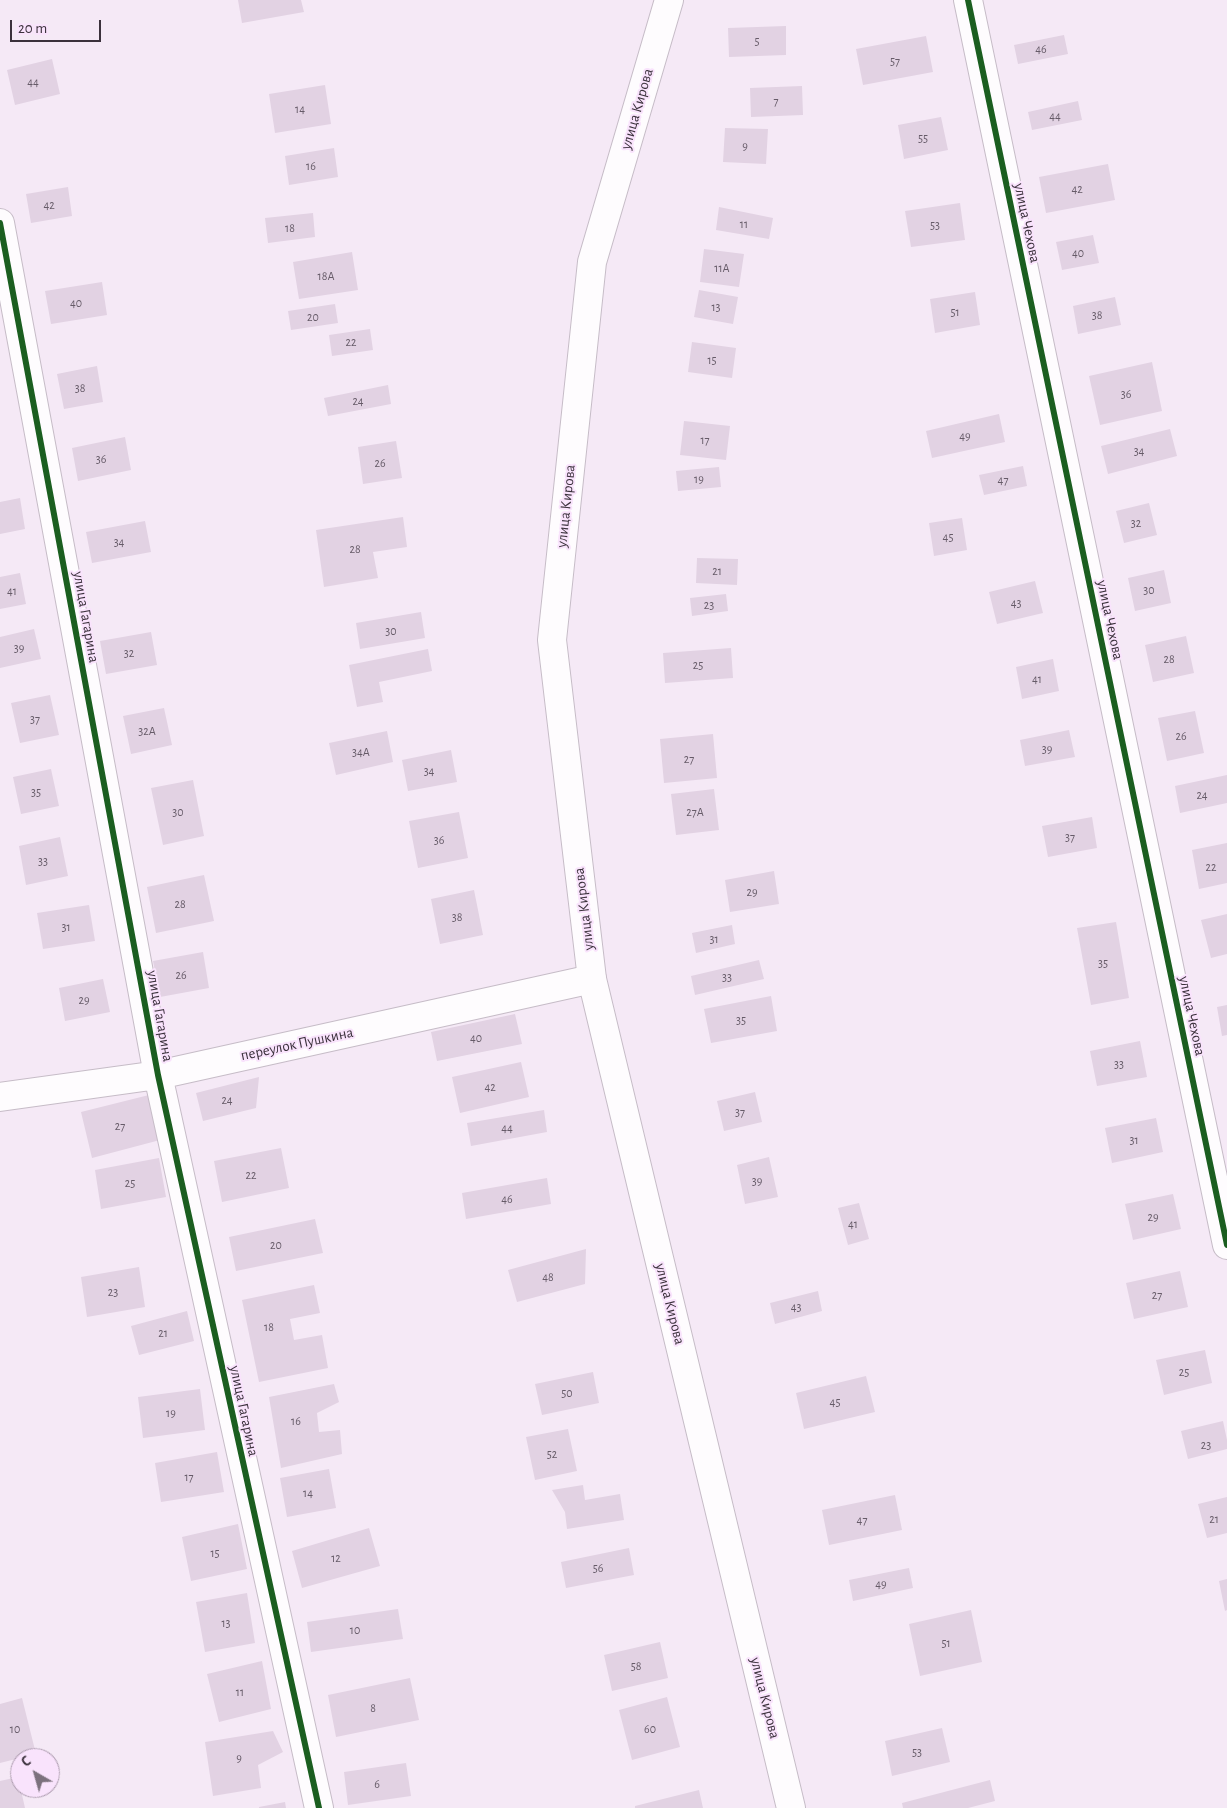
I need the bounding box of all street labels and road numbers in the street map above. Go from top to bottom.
street label: улица Кирова [617,66,657,152]
street label: улица Чехова [1010,182,1044,264]
street label: улица Кирова [553,464,579,548]
street label: улица Гагарина [69,570,103,664]
street label: улица Чехова [1093,579,1127,661]
street label: улица Кирова [570,867,598,951]
street label: улица Гагарина [143,969,177,1063]
street label: улица Чехова [1175,975,1209,1057]
street label: переулок Пушкина [239,1023,355,1065]
street label: улица Кирова [651,1261,689,1347]
street label: улица Гагарина [226,1364,262,1458]
street label: улица Кирова [746,1655,784,1741]

